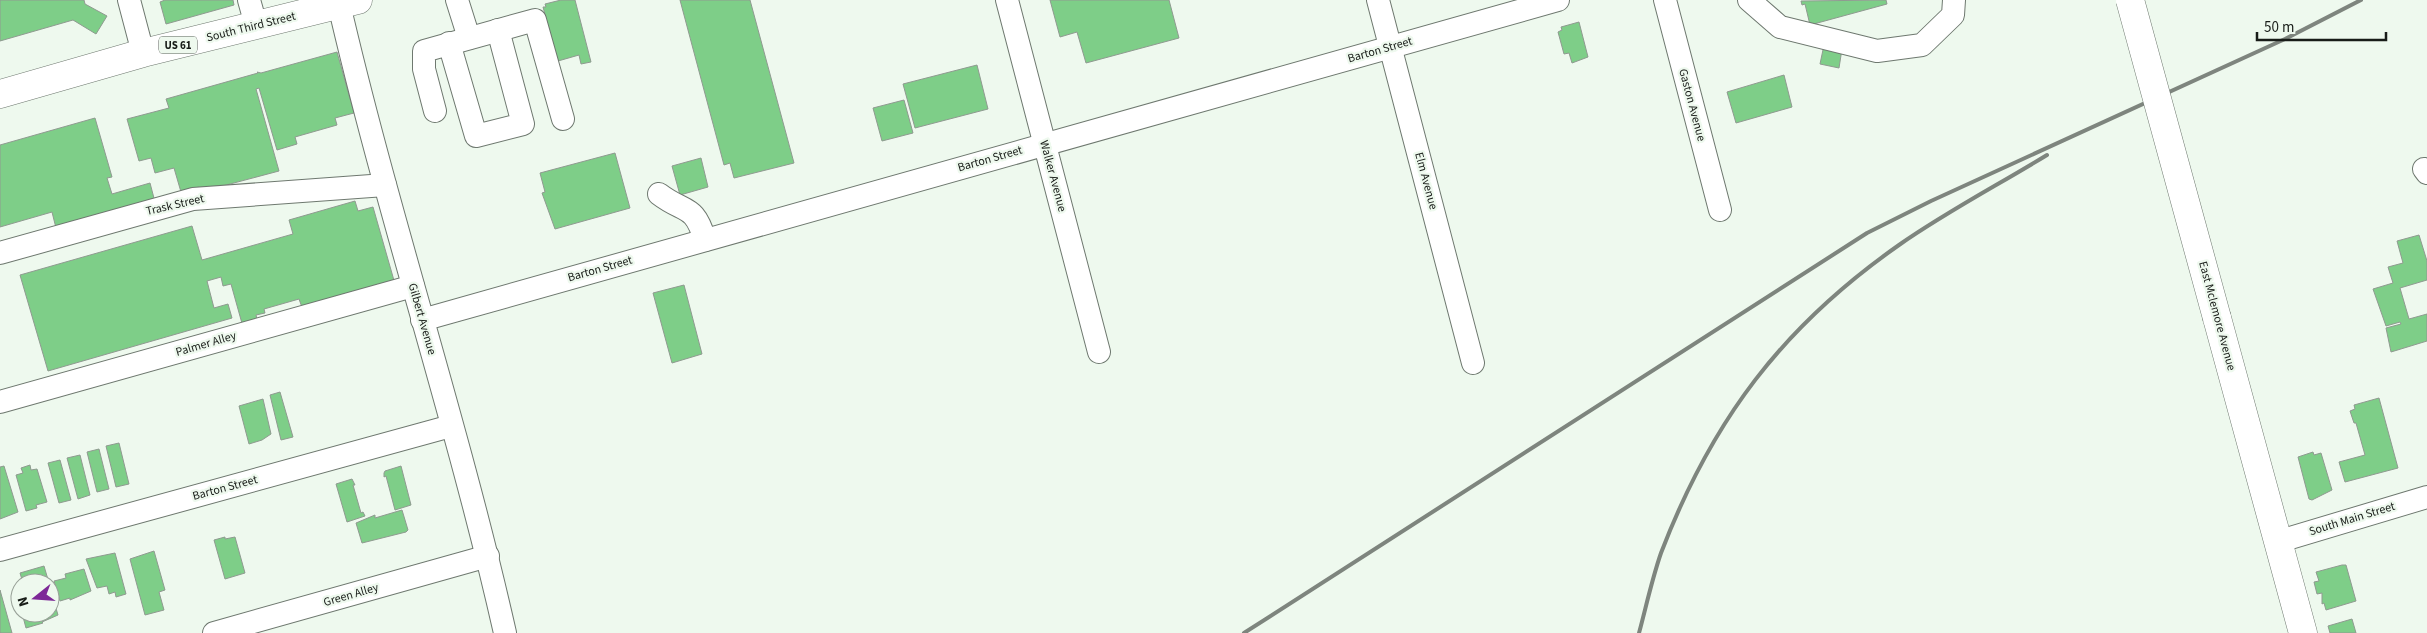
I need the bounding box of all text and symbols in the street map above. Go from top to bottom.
street label: South Third Street [205,8,297,46]
scale bar [2257,10,2386,42]
text: 50 m [2264,17,2294,38]
street label: Barton Street [1346,33,1414,67]
road number: US 61 [159,36,197,54]
street label: Gaston Avenue [1674,67,1710,143]
street label: Walker Avenue [1035,138,1071,214]
street label: Barton Street [956,142,1024,176]
street label: Elm Avenue [1410,150,1442,212]
street label: Trask Street [144,190,206,220]
street label: Barton Street [566,252,634,286]
street label: East Mclemore Avenue [2194,259,2240,373]
street label: Gilbert Avenue [404,281,440,357]
street label: Palmer Alley [174,327,239,361]
street label: Barton Street [191,471,259,505]
street label: South Main Street [2307,498,2397,540]
north arrow [10,573,60,623]
street label: Green Alley [321,579,381,611]
text: N [13,594,34,609]

